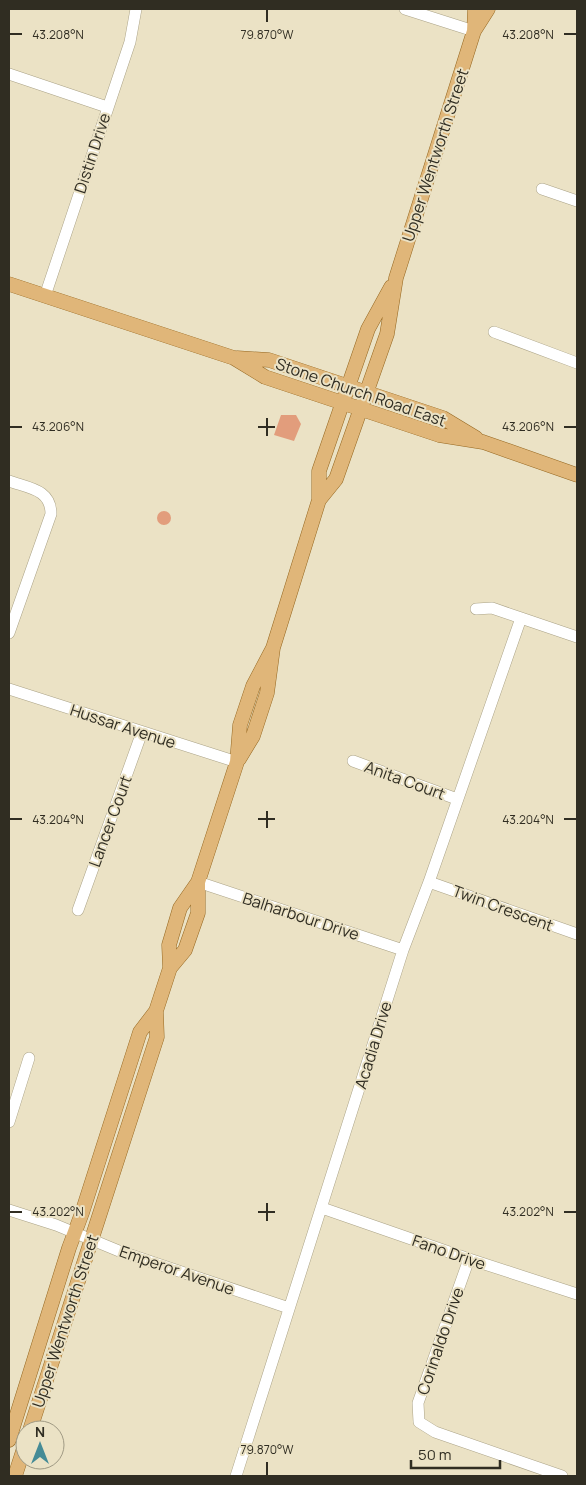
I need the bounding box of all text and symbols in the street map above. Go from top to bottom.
text: 43.208°N [32,26,84,43]
text: 79.870°W [240,26,294,43]
text: 43.208°N [502,26,554,43]
street label: Upper Wentworth Street [397,66,473,244]
street label: Distin Drive [69,110,115,196]
street label: Stone Church Road East [273,352,449,432]
text: 43.206°N [32,418,84,435]
text: 43.206°N [502,418,554,435]
street label: Hussar Avenue [67,699,179,753]
street label: Anita Court [362,755,448,805]
street label: Lancer Court [83,772,137,870]
text: 43.204°N [32,811,84,828]
text: 43.204°N [502,811,554,828]
street label: Twin Crescent [450,880,556,936]
street label: Balharbour Drive [240,887,362,945]
street label: Acadia Drive [349,998,397,1092]
text: 43.202°N [32,1203,84,1220]
text: 43.202°N [502,1203,554,1220]
street label: Fano Drive [409,1229,489,1275]
street label: Upper Wentworth Street [27,1232,103,1410]
street label: Emperor Avenue [117,1240,237,1300]
street label: Corinaldo Drive [411,1284,469,1398]
north arrow [15,1420,65,1470]
text: N [35,1422,45,1441]
scale bar [411,1438,500,1470]
text: 79.870°W [240,1441,294,1458]
text: 50 m [418,1444,452,1465]

